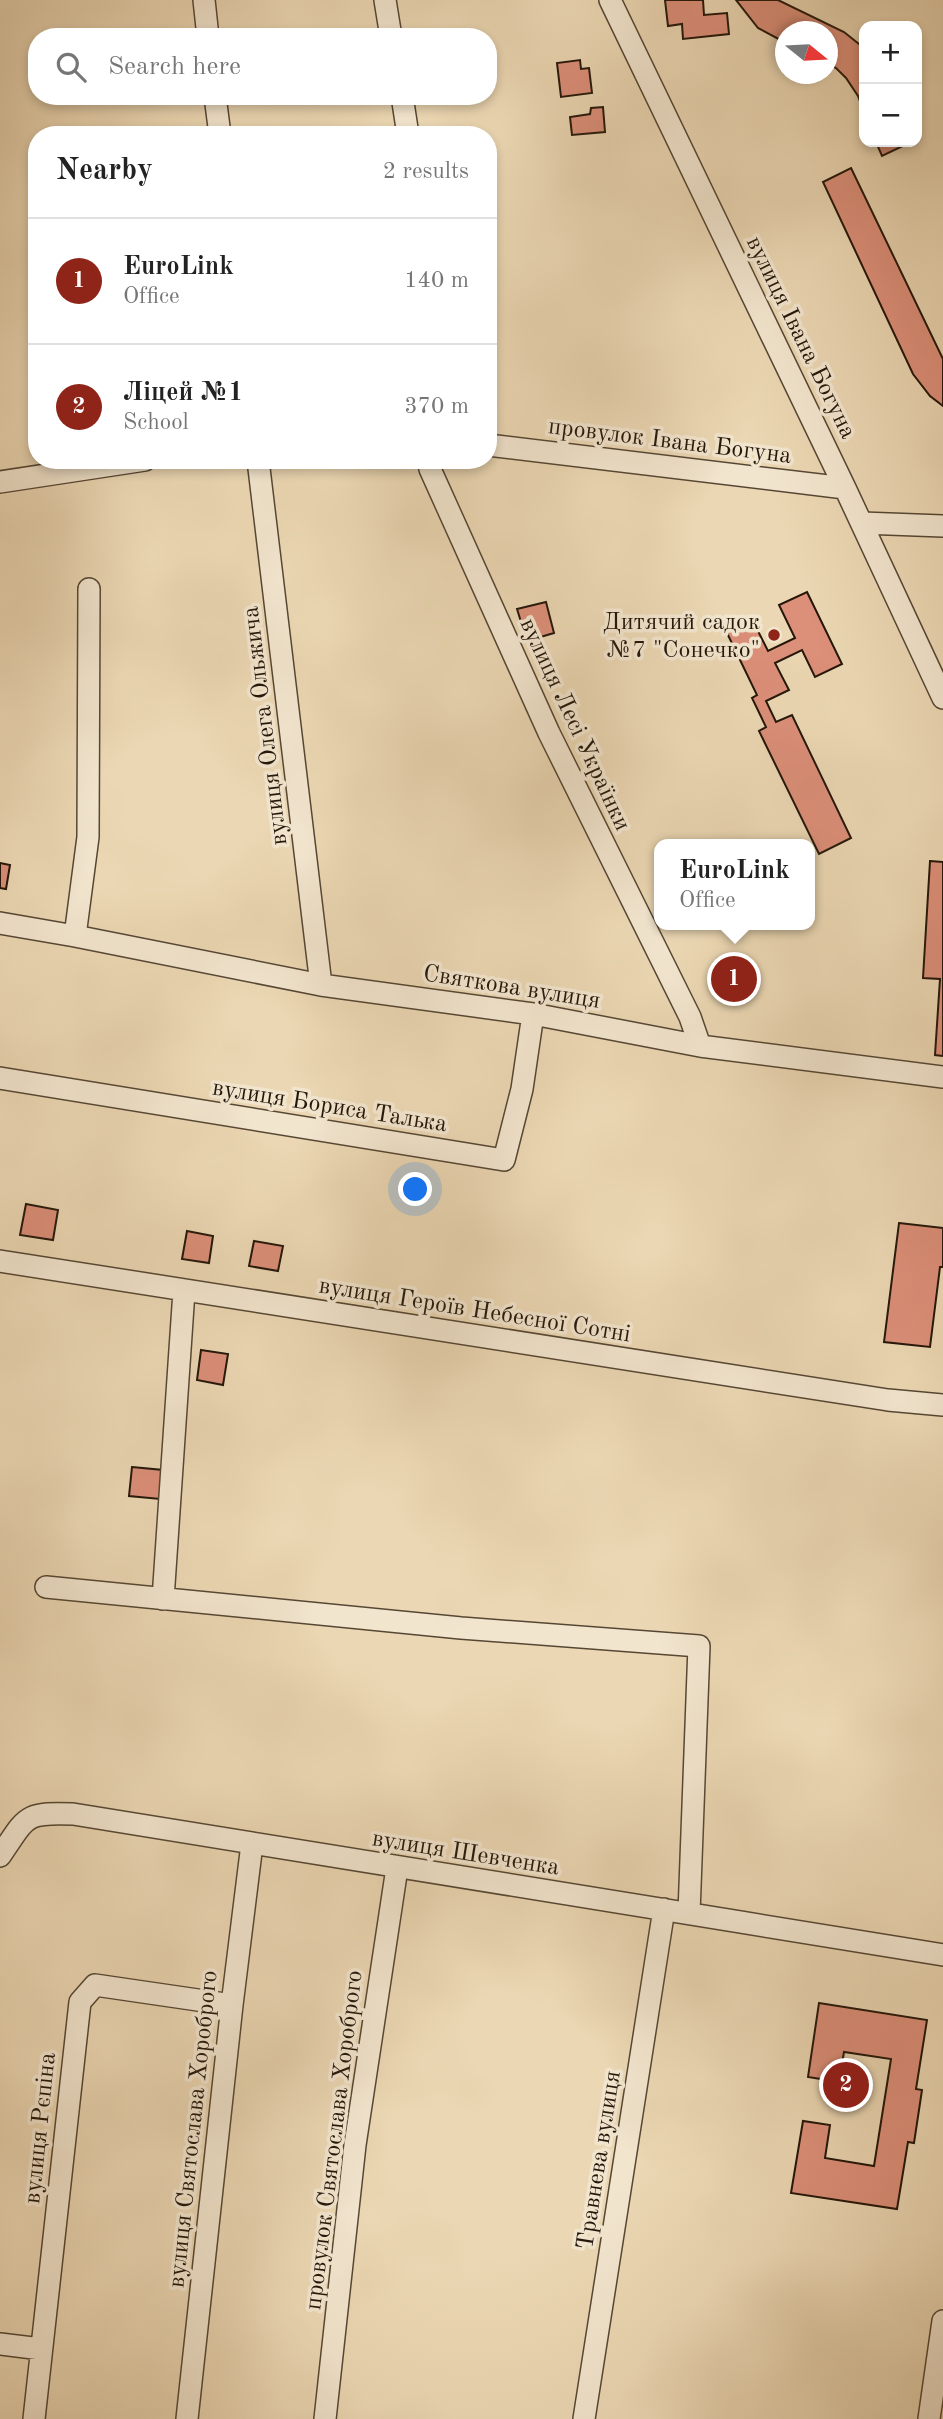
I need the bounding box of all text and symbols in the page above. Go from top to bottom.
north arrow [775,21,838,84]
map controls [859,21,922,147]
button: + [859,21,922,84]
search box [28,28,497,105]
icon: search [52,48,90,86]
text: Search here [108,54,241,80]
button: − [859,84,922,147]
text: Nearby [56,156,153,186]
text: 2 results [383,160,469,183]
street label: вулиця Івана Богуна [741,233,860,443]
text: EuroLink [123,254,234,280]
text: 1 [72,269,86,292]
text: 140 m [404,269,469,292]
text: Office [123,285,180,308]
text: Ліцей №1 [123,380,243,406]
text: 2 [72,395,86,418]
text: 370 m [404,395,469,418]
text: School [123,411,189,434]
street label: провулок Івана Богуна [547,415,793,469]
street label: вулиця Олега Ольжича [239,605,293,847]
place label: Дитячий садок №7 "Сонечко" [603,611,760,663]
street label: вулиця Лесі Українки [514,615,634,835]
marker: Дитячий садок №7 "Сонечко" [766,627,782,643]
popup [654,839,815,930]
text: EuroLink [679,858,790,884]
text: Office [679,889,736,912]
pin: 1 [711,953,757,1005]
street label: Святкова вулиця [421,962,602,1014]
street label: вулиця Бориса Талька [211,1077,449,1137]
your location [398,1172,432,1206]
street label: вулиця Героїв Небесної Сотні [317,1274,632,1347]
street label: вулиця Шевченка [370,1827,561,1881]
street label: вулиця Святослава Хороброго [165,1969,223,2289]
street label: провулок Святослава Хороброго [302,1969,368,2311]
street label: вулиця Рєпіна [21,2051,61,2205]
pin: 2 [823,2059,869,2111]
street label: Травнева вулиця [574,2069,626,2251]

